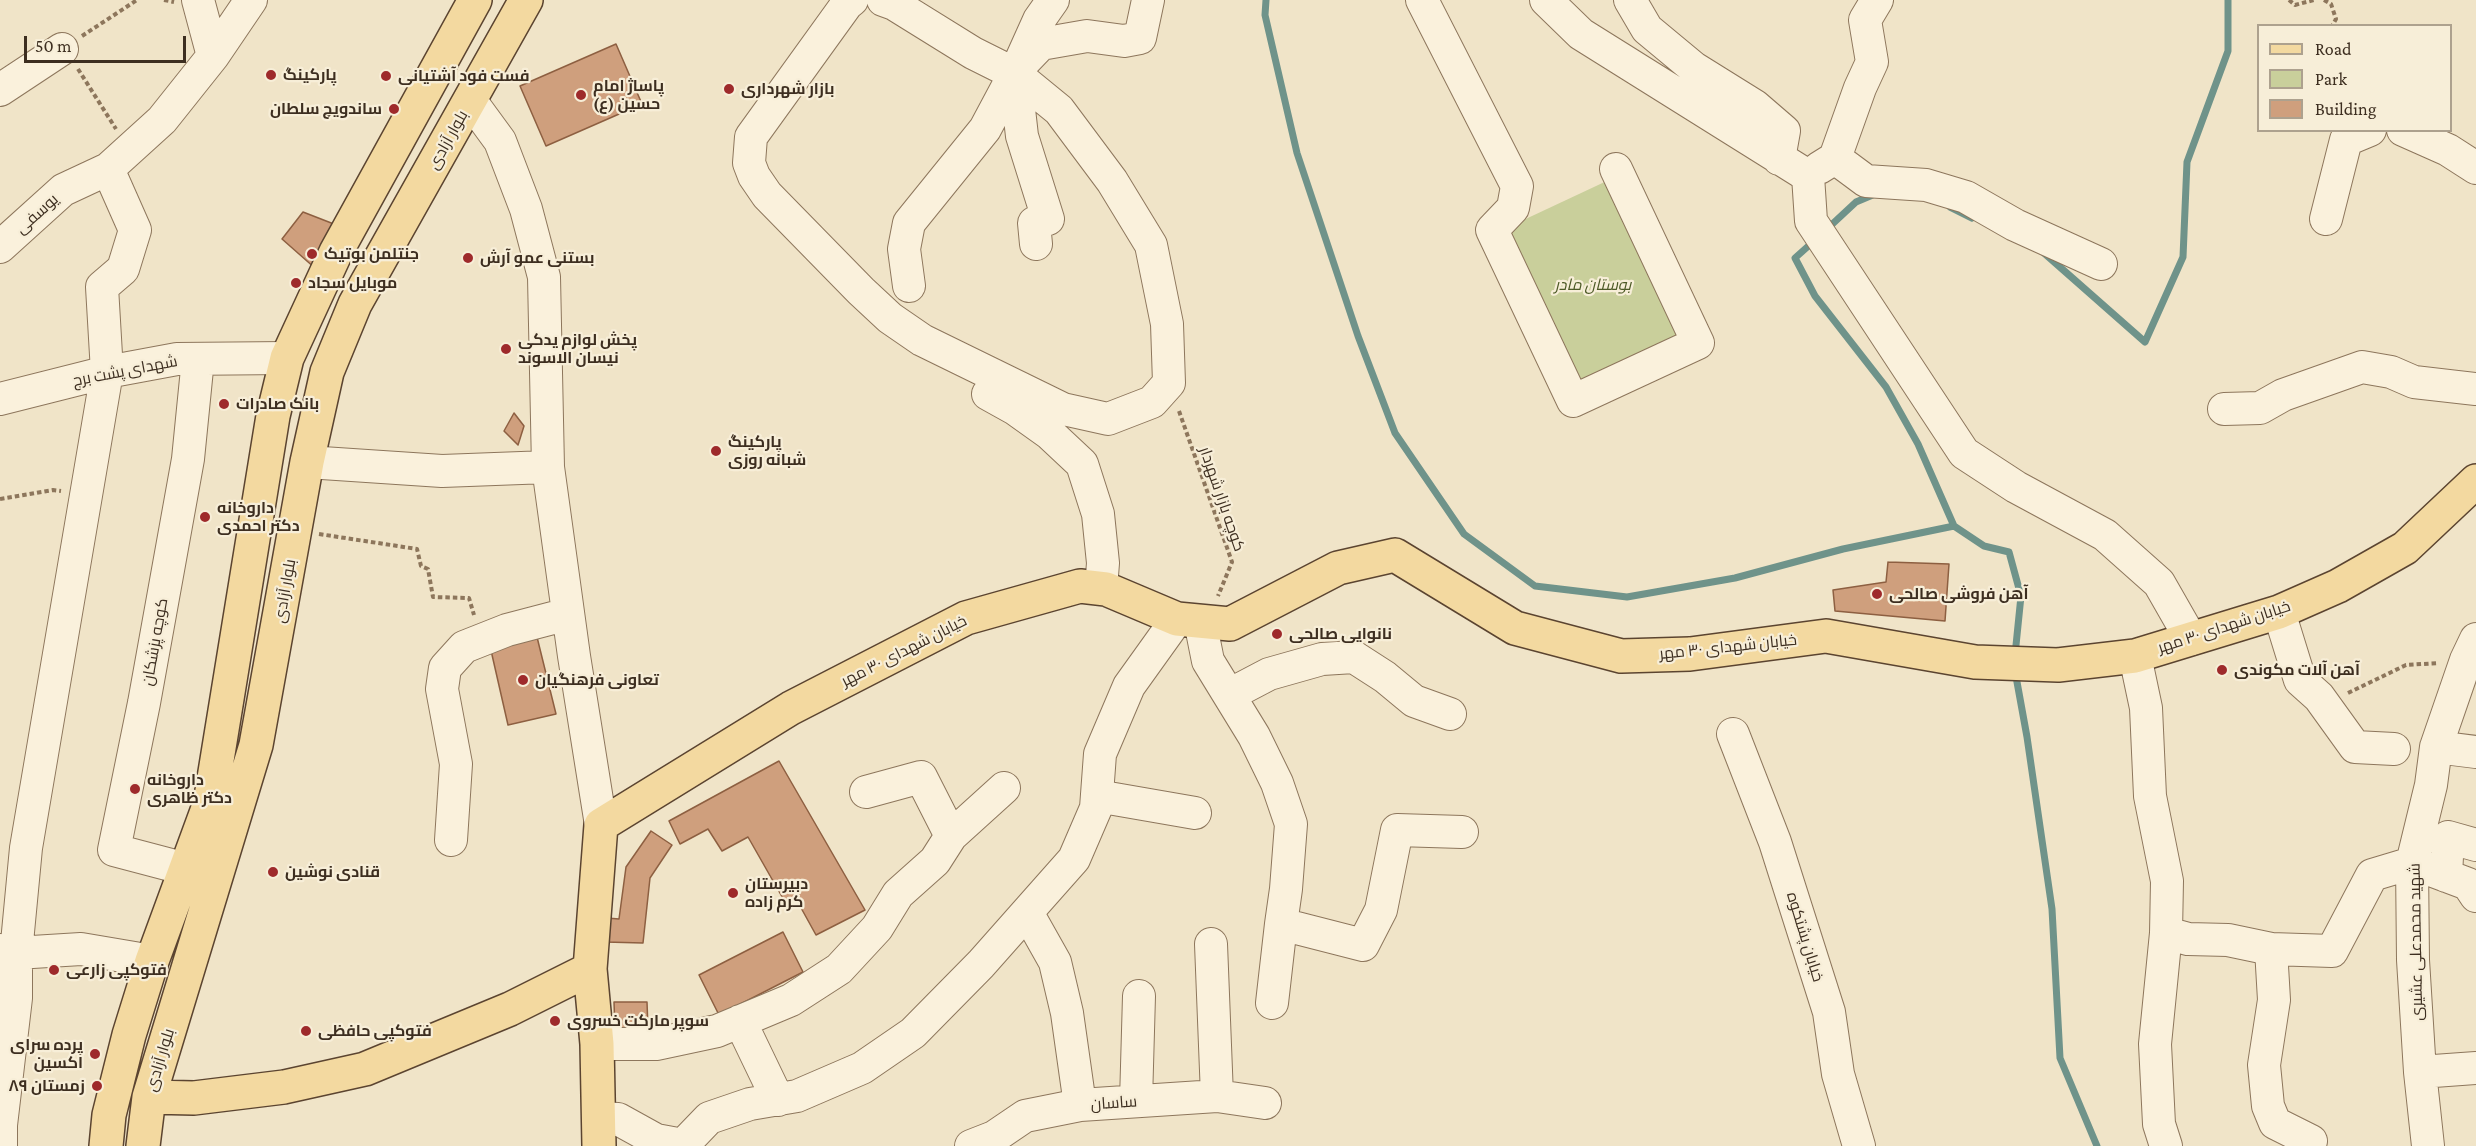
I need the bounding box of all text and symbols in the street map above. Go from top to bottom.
scale bar [27,24,189,62]
legend [2257,24,2452,132]
text: 50 m [35,36,72,56]
text: Road [2315,39,2352,59]
place label: پارکینگ [283,65,337,85]
place label: فست فود آشتیانی [398,66,530,86]
marker: پارکینگ [264,68,278,82]
marker: فست فود آشتیانی [379,69,393,83]
text: Park [2315,69,2347,89]
place label: پاساژ امام حسین (ع) [593,76,664,114]
place label: بازار شهرداری [741,79,834,99]
marker: بازار شهرداری [722,82,736,96]
marker: پاساژ امام حسین (ع) [574,88,588,102]
place label: ساندویچ سلطان [270,99,382,119]
text: Building [2315,99,2376,119]
marker: ساندویچ سلطان [387,102,401,116]
street label: بلوار آزادی [424,107,472,173]
street label: یوسفی [12,190,62,238]
place label: جنتلمن بوتیک [324,244,419,264]
marker: جنتلمن بوتیک [305,247,319,261]
place label: بستنی عمو آرش [480,248,594,268]
marker: بستنی عمو آرش [461,251,475,265]
place label: موبایل سجاد [308,273,397,293]
park label: بوستان مادر [1555,275,1631,295]
marker: موبایل سجاد [289,276,303,290]
place label: پخش لوازم یدکی نیسان الاسوند [518,330,637,368]
marker: پخش لوازم یدکی نیسان الاسوند [499,342,513,356]
street label: شهدای پشت برج [71,351,179,391]
place label: بانک صادرات [236,394,319,414]
marker: بانک صادرات [217,397,231,411]
place label: پارکینگ شبانه روزی [728,432,806,470]
marker: پارکینگ شبانه روزی [709,444,723,458]
street label: کوچه بازار شهردار [1195,444,1249,554]
place label: داروخانه دکتر احمدی [217,498,300,536]
marker: داروخانه دکتر احمدی [198,510,212,524]
street label: بلوار آزادی [270,557,300,625]
place label: آهن فروشی صالحی [1889,584,2028,604]
marker: آهن فروشی صالحی [1870,587,1884,601]
street label: خیابان شهدای ۳۰ مهر [2155,596,2293,658]
street label: کوچه پزشکان [138,597,172,687]
street label: خیابان شهدای ۳۰ مهر [838,611,970,691]
place label: نانوایی صالحی [1289,624,1392,644]
marker: نانوایی صالحی [1270,627,1284,641]
street label: خیابان شهدای ۳۰ مهر [1658,630,1798,664]
place label: آهن آلات مکوندی [2234,660,2360,680]
marker: آهن آلات مکوندی [2215,663,2229,677]
place label: تعاونی فرهنگیان [535,670,659,690]
marker: تعاونی فرهنگیان [516,673,530,687]
place label: داروخانه دکتر ظاهری [147,770,232,808]
marker: داروخانه دکتر ظاهری [128,782,142,796]
place label: قنادی نوشین [285,862,380,882]
street label: شهید محمدعلی عشیری [2405,863,2427,1021]
marker: قنادی نوشین [266,865,280,879]
place label: دبیرستان کرم زاده [745,874,808,912]
marker: دبیرستان کرم زاده [726,886,740,900]
street label: خیابان پشتکوه [1782,890,1828,984]
place label: فتوکپی زارعی [66,960,167,980]
marker: فتوکپی زارعی [47,963,61,977]
place label: سوپر مارکت خسروی [567,1011,709,1031]
marker: سوپر مارکت خسروی [548,1014,562,1028]
place label: فتوکپی حافظی [318,1021,432,1041]
marker: فتوکپی حافظی [299,1024,313,1038]
street label: بلوار آزادی [141,1026,179,1094]
place label: پرده سرای اکسین [10,1035,83,1073]
marker: پرده سرای اکسین [88,1047,102,1061]
place label: زمستان ۸۹ [8,1076,85,1096]
marker: زمستان ۸۹ [90,1079,104,1093]
street label: ساسان [1090,1092,1138,1114]

